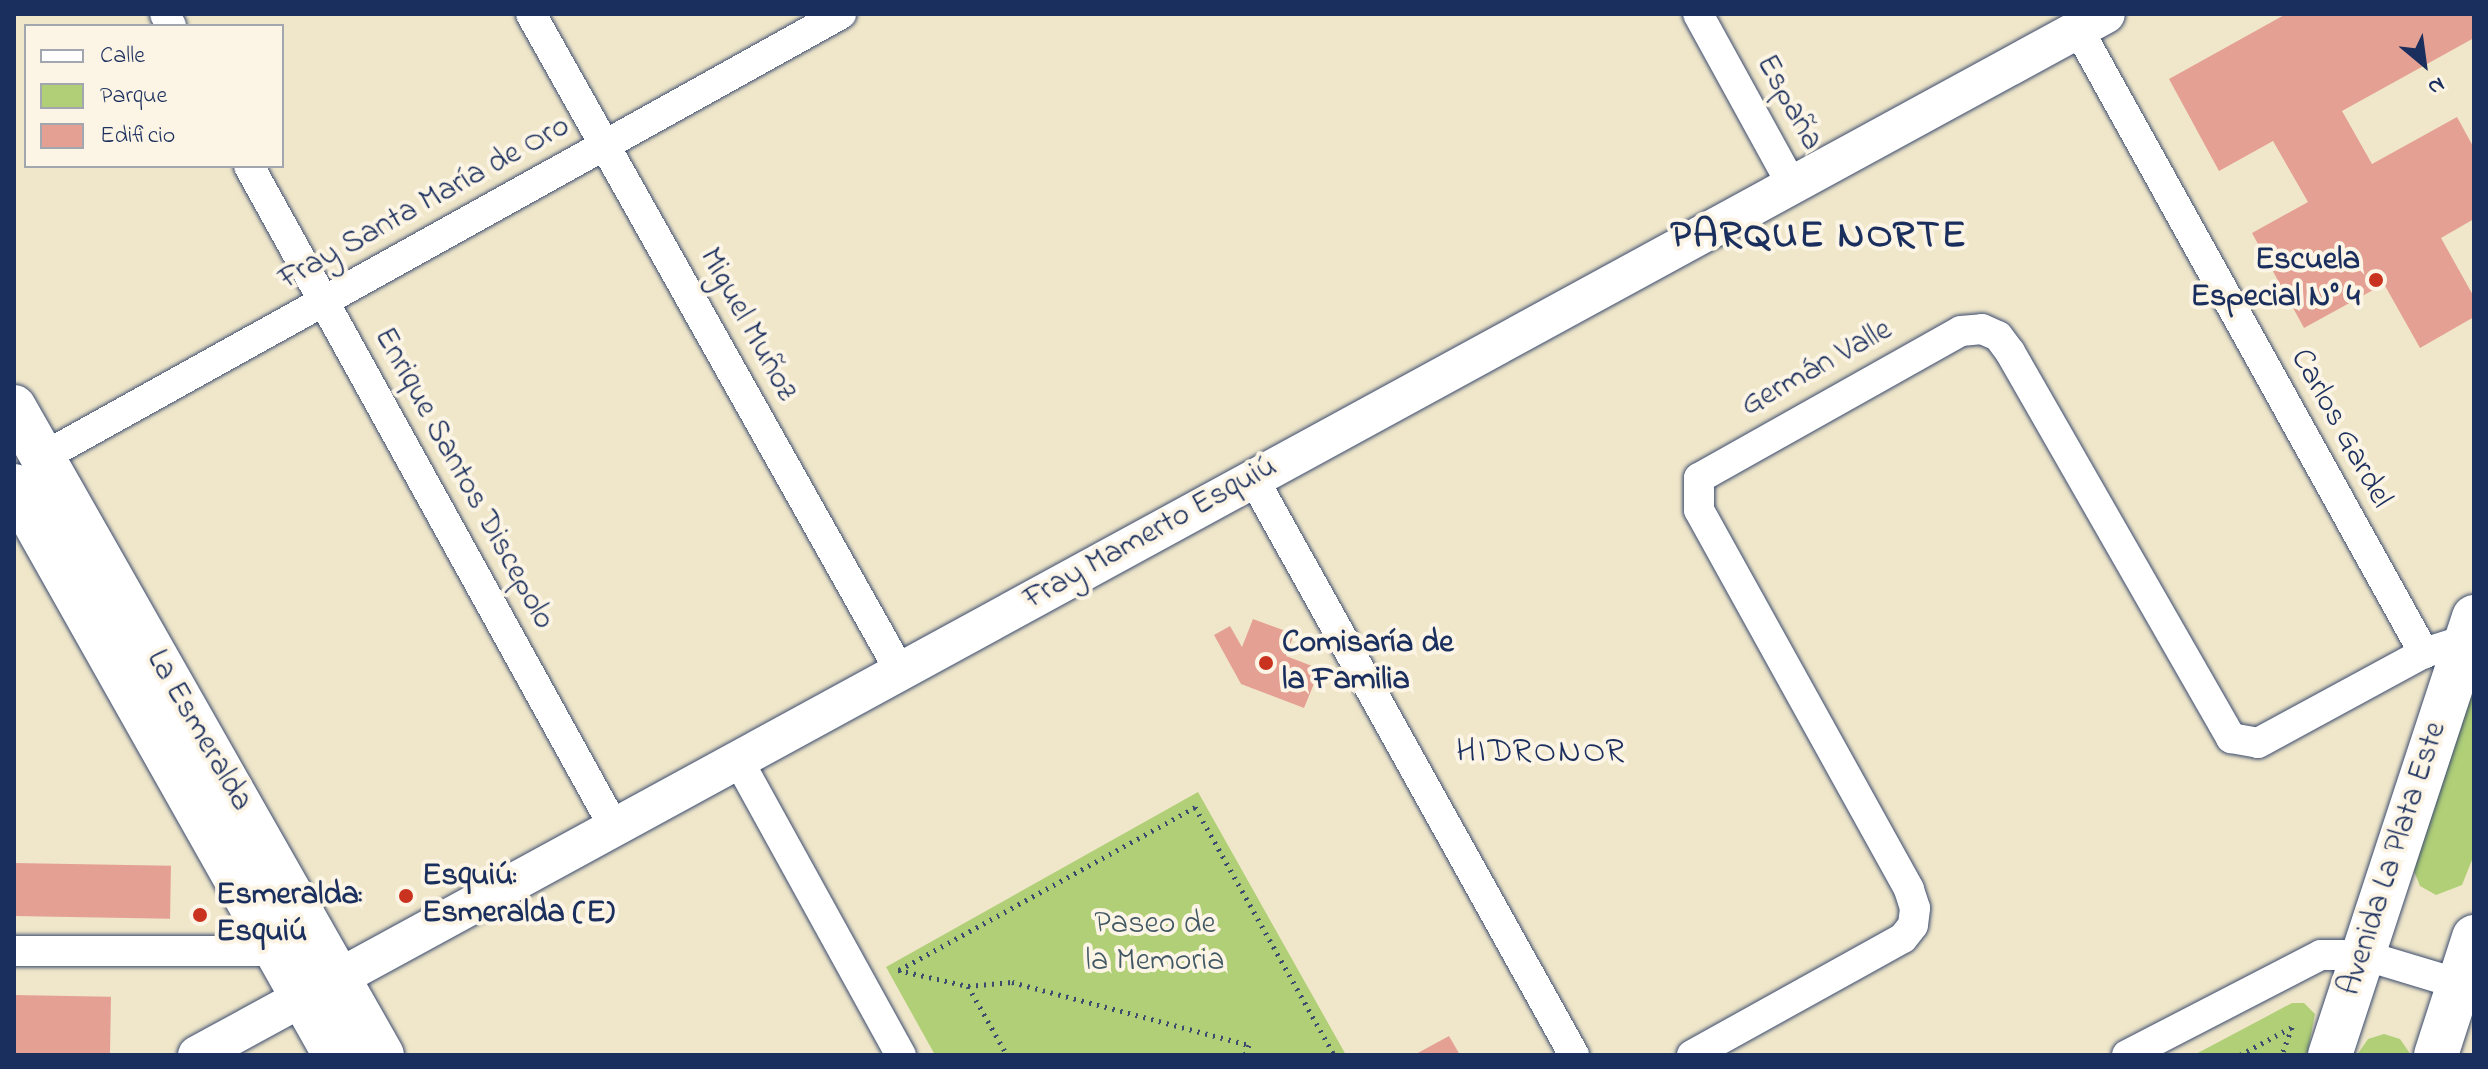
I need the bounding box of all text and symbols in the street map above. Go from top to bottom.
legend [24,24,284,168]
north arrow [2384,24,2464,104]
text: Calle [100,39,145,74]
street label: España [1746,48,1830,158]
text: N [2421,67,2450,103]
text: Parque [100,79,167,114]
street label: Fray Santa María de Oro [273,108,577,300]
text: Edificio [100,119,175,154]
district label: PARQUE NORTE [1670,213,1968,261]
street label: Miguel Muñoz [689,242,805,408]
place label: Escuela Especial N° 4 [2191,243,2360,318]
marker: Escuela Especial N° 4 [2367,271,2385,289]
street label: Germán Valle [1735,312,1899,426]
street label: Enrique Santos Discepolo [364,321,562,637]
street label: Carlos Gardel [2281,343,2399,515]
street label: Fray Mamerto Esquiú [1018,448,1284,620]
place label: Comisaría de la Familia [1282,626,1454,701]
street label: La Esmeralda [136,644,260,818]
marker: Comisaría de la Familia [1257,654,1275,672]
street label: Avenida La Plata Este [2332,717,2456,1001]
district label: HIDRONOR [1456,734,1626,774]
place label: Esquiú: Esmeralda (E) [422,859,615,934]
place label: Esmeralda: Esquiú [216,878,361,953]
marker: Esquiú: Esmeralda (E) [397,887,415,905]
marker: Esmeralda: Esquiú [191,906,209,924]
park label: Paseo de la Memoria [1086,907,1224,982]

